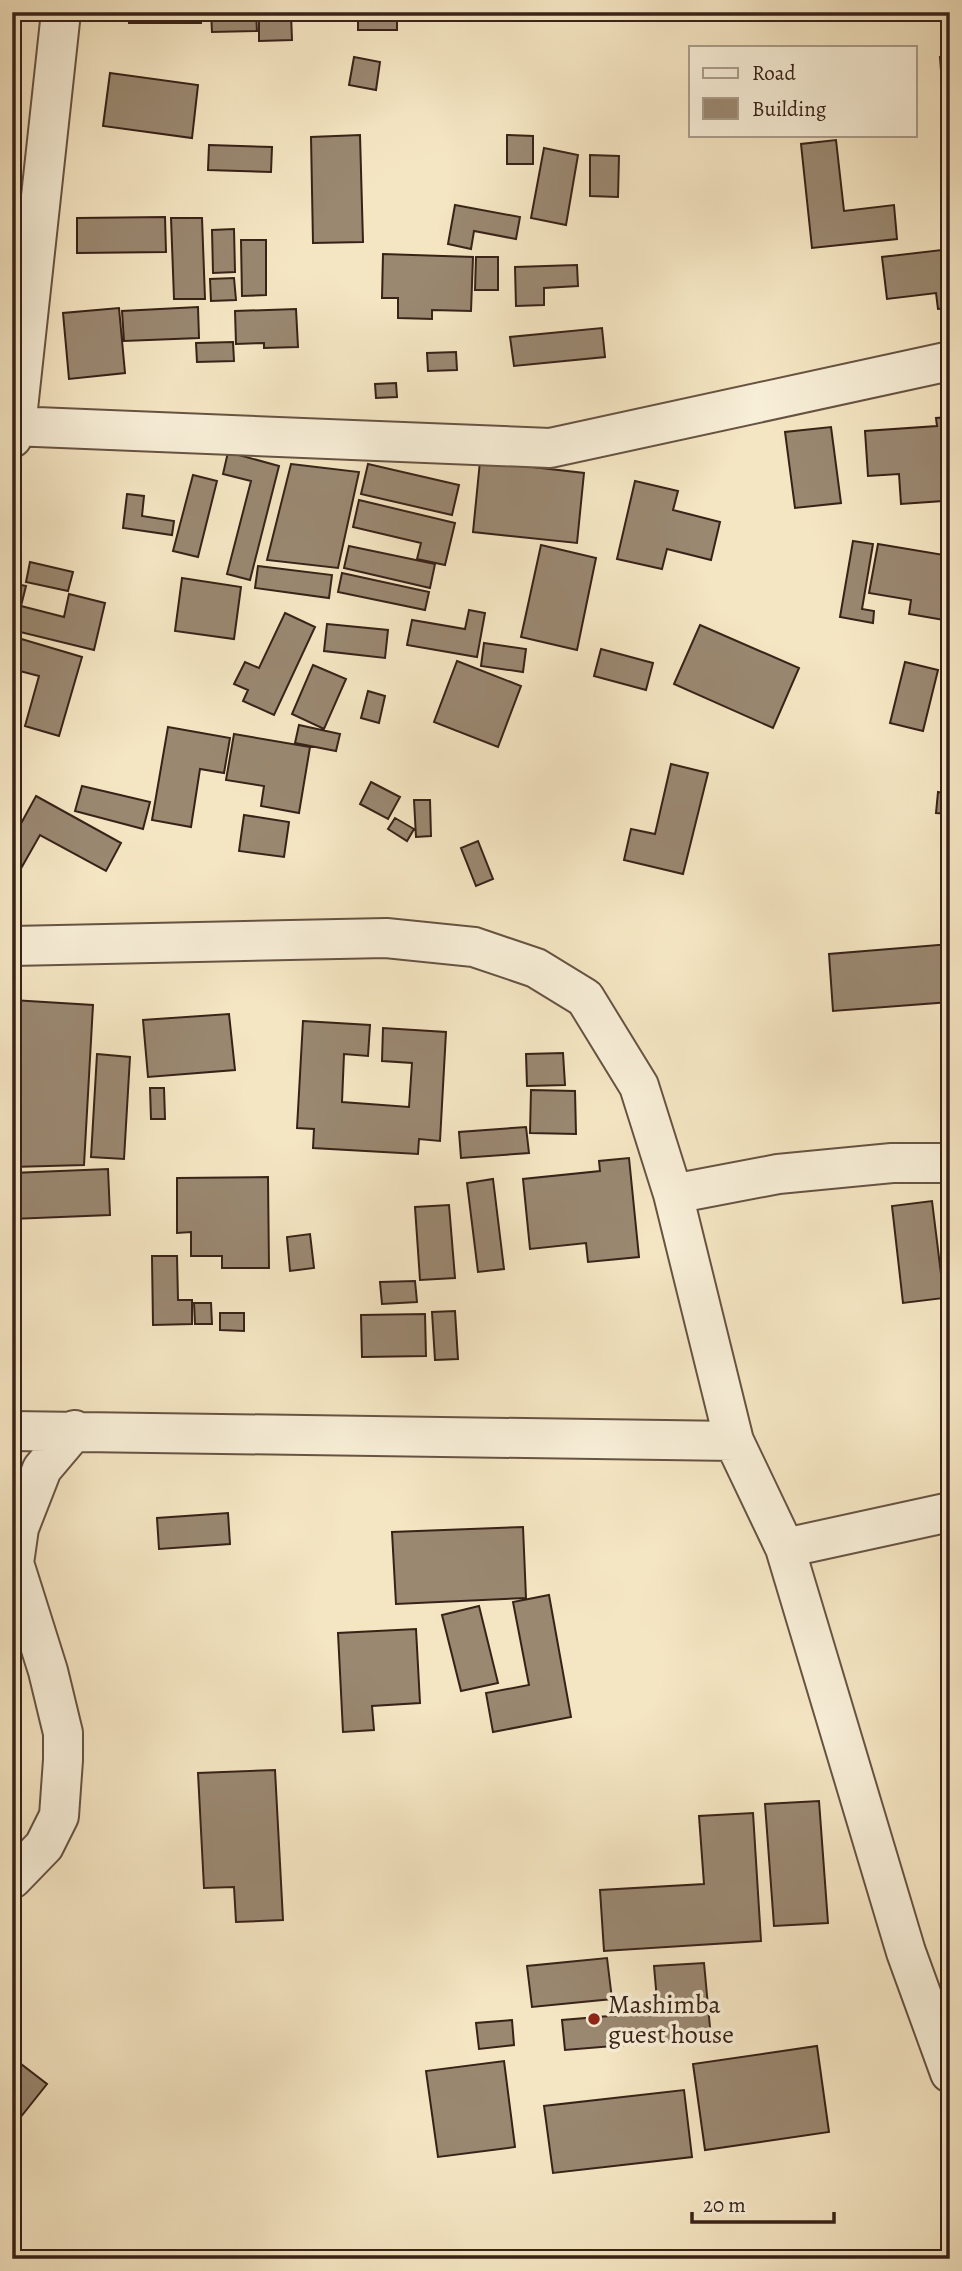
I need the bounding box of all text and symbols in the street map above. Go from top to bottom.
legend [689,46,916,136]
text: Road [752,59,796,87]
text: Building [752,95,827,123]
place label: Mashimba guest house [608,1987,734,2052]
marker: Mashimba guest house [586,2011,602,2027]
scale bar [692,2180,834,2224]
text: 20 m [703,2191,746,2219]

